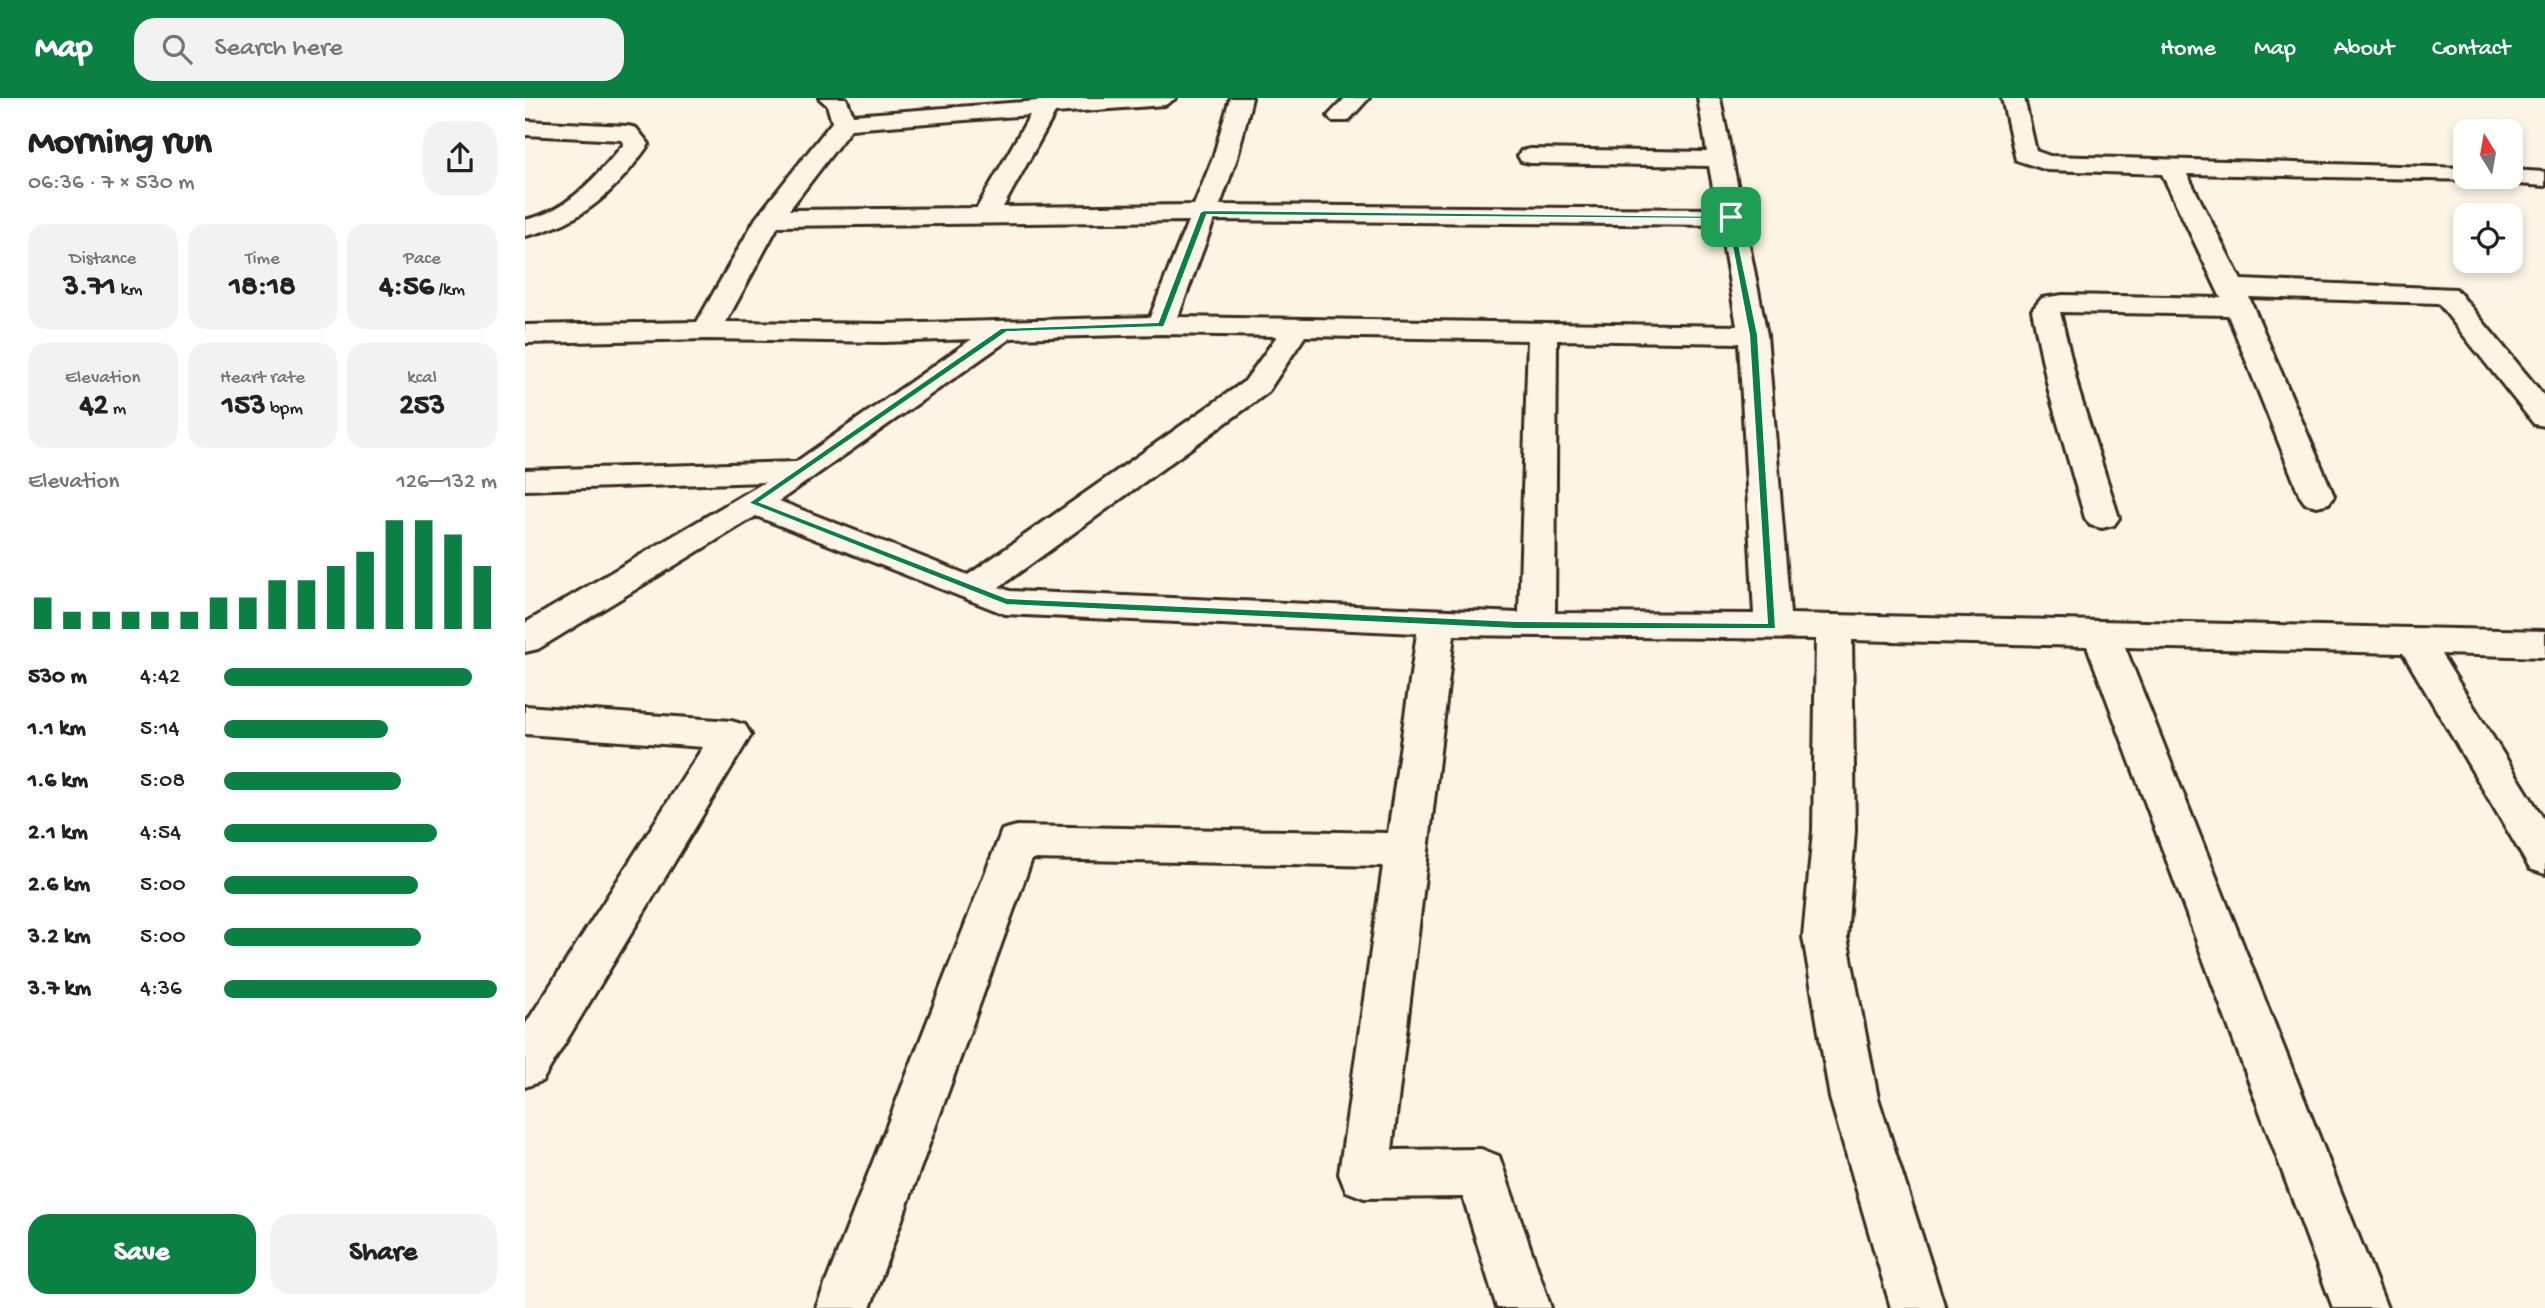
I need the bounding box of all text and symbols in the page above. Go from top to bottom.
search box [134,18,624,81]
text: Map [35,30,92,68]
icon: search [158,30,196,68]
text: Search here [214,34,343,65]
text: Home [2160,35,2216,64]
text: Map [2254,35,2296,64]
text: About [2334,35,2394,64]
text: Contact [2432,35,2510,64]
north arrow [2453,119,2523,189]
map controls [2453,119,2523,273]
button: share [423,121,497,195]
text: Morning run [28,122,212,166]
text: 06:36 · 7 × 530 m [28,170,194,197]
pin [1701,187,1761,247]
icon: arrive [1712,198,1750,236]
button: locate [2453,203,2523,273]
text: Distance [69,248,136,271]
text: Time [245,248,280,271]
text: Pace [404,248,441,271]
text: 3.71 [63,271,116,306]
text: 18:18 [229,271,296,306]
text: 4:56 [379,271,434,306]
text: km [116,279,142,302]
text: /km [434,279,465,302]
text: Elevation [65,367,141,390]
text: Heart rate [220,367,305,390]
text: kcal [407,367,437,390]
text: 42 [79,390,108,425]
text: 153 [222,390,266,425]
text: 253 [399,390,445,425]
text: m [108,398,126,421]
text: bpm [266,398,303,421]
text: Elevation [28,469,119,496]
text: 126–132 m [396,469,497,496]
text: 530 m [28,664,87,691]
text: 4:42 [140,664,180,691]
text: 1.1 km [28,716,86,743]
text: 5:14 [140,716,180,743]
text: 1.6 km [28,768,88,795]
text: 5:08 [140,768,185,795]
text: 2.1 km [28,820,88,847]
text: 4:54 [140,820,181,847]
text: 2.6 km [28,872,90,899]
text: 5:00 [140,872,185,899]
text: 3.2 km [28,924,90,951]
text: 5:00 [140,924,185,951]
text: 3.7 km [28,976,91,1003]
text: 4:36 [140,976,182,1003]
button: Save [28,1214,256,1294]
button: Share [270,1214,497,1294]

